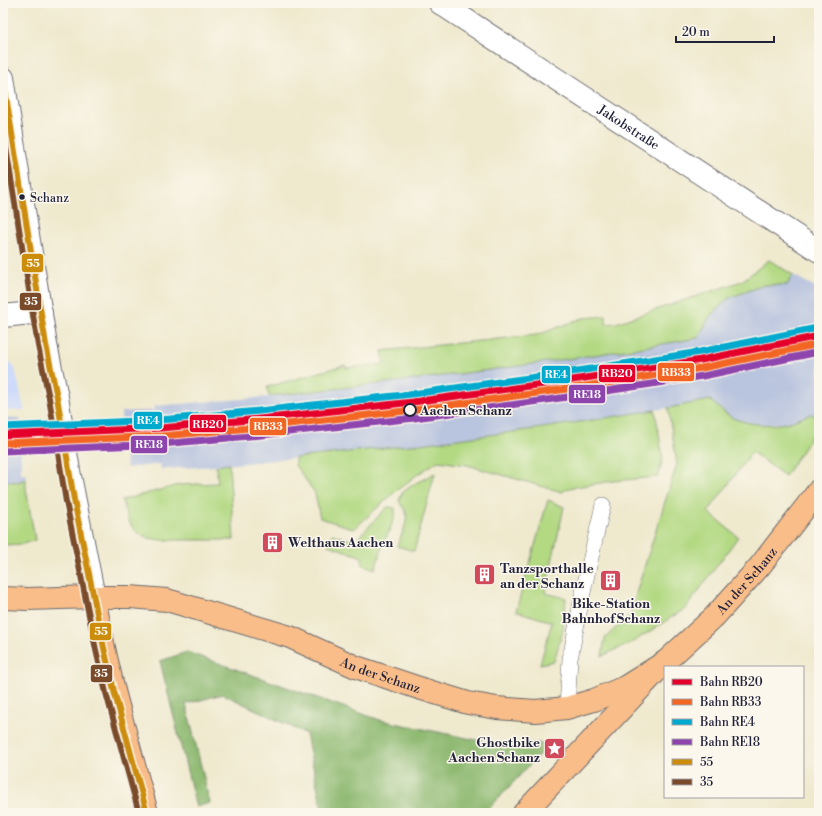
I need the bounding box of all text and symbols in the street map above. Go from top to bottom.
scale bar [676,18,774,44]
text: 20 m [682,25,710,40]
street label: Jakobstraße [594,101,663,154]
place label: Schanz [30,191,69,206]
marker: Schanz [17,192,27,202]
line badge: 55 [21,253,44,273]
text: 55 [26,257,40,271]
line badge: 35 [19,292,42,311]
text: 35 [24,295,38,309]
line badge: RB33 [657,362,695,382]
line badge: RB20 [598,364,636,383]
line badge: RE4 [541,365,571,384]
text: RB33 [661,366,691,380]
text: RB20 [601,367,633,381]
text: RE4 [544,368,568,382]
line badge: RE18 [568,384,606,404]
text: RE18 [573,388,601,402]
marker: Aachen Schanz [403,403,417,417]
place label: Aachen Schanz [419,403,512,419]
line badge: RE4 [133,411,163,430]
text: RE4 [136,414,160,428]
line badge: RB20 [189,414,227,433]
line badge: RB33 [249,417,287,436]
text: RB20 [192,418,224,432]
text: RB33 [253,420,283,434]
line badge: RE18 [130,435,168,454]
text: RE18 [135,438,163,452]
building icon: Welthaus Aachen [260,529,286,555]
place label: Welthaus Aachen [287,535,393,551]
street label: An der Schanz [713,544,781,619]
place label: Tanzsporthalle an der Schanz [500,561,594,592]
building icon: Tanzsporthalle an der Schanz [471,562,497,588]
building icon: Bike-Station Bahnhof Schanz [598,568,624,594]
place label: Bike-Station Bahnhof Schanz [562,596,660,627]
line badge: 55 [89,622,112,641]
text: 55 [94,625,108,639]
street label: An der Schanz [337,654,423,697]
line badge: 35 [90,664,113,683]
legend [664,666,804,798]
text: 35 [94,667,108,681]
text: Bahn RB20 [699,675,763,690]
text: Bahn RB33 [699,695,762,710]
text: Bahn RE4 [699,715,755,730]
place label: Ghostbike Aachen Schanz [447,735,540,766]
text: Bahn RE18 [699,735,760,750]
place icon: Ghostbike Aachen Schanz [542,736,568,762]
text: 55 [700,755,714,770]
text: 35 [700,775,714,790]

